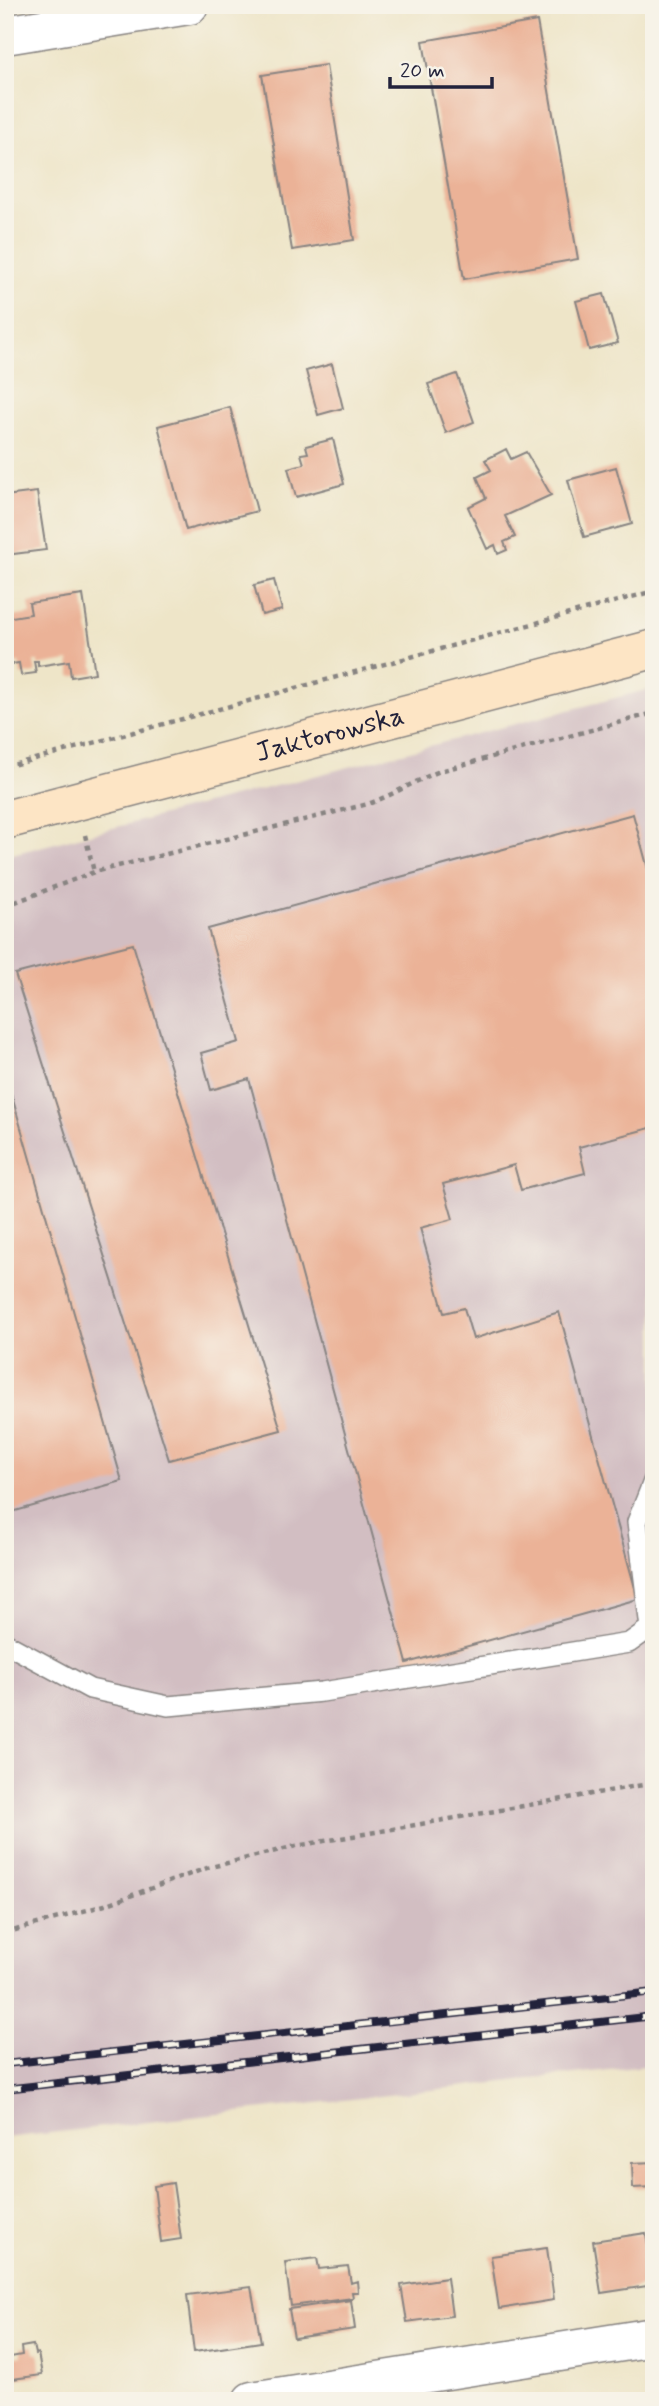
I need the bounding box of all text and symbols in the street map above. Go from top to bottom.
scale bar [390,46,491,90]
text: 20 m [400,57,445,85]
street label: Jaktorowska [252,697,408,772]

